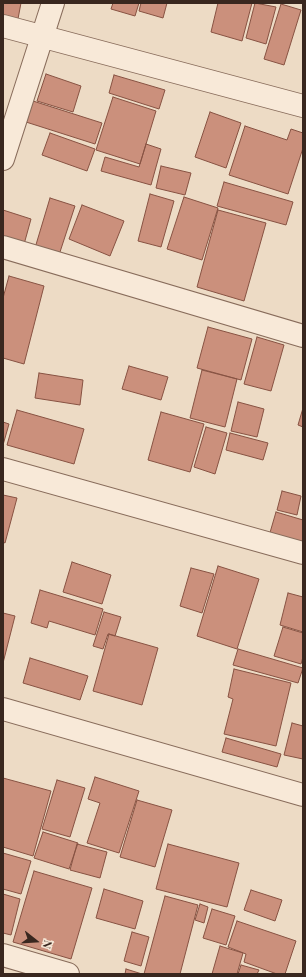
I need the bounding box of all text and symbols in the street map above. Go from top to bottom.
north arrow [16,921,56,961]
text: N [40,939,56,951]

